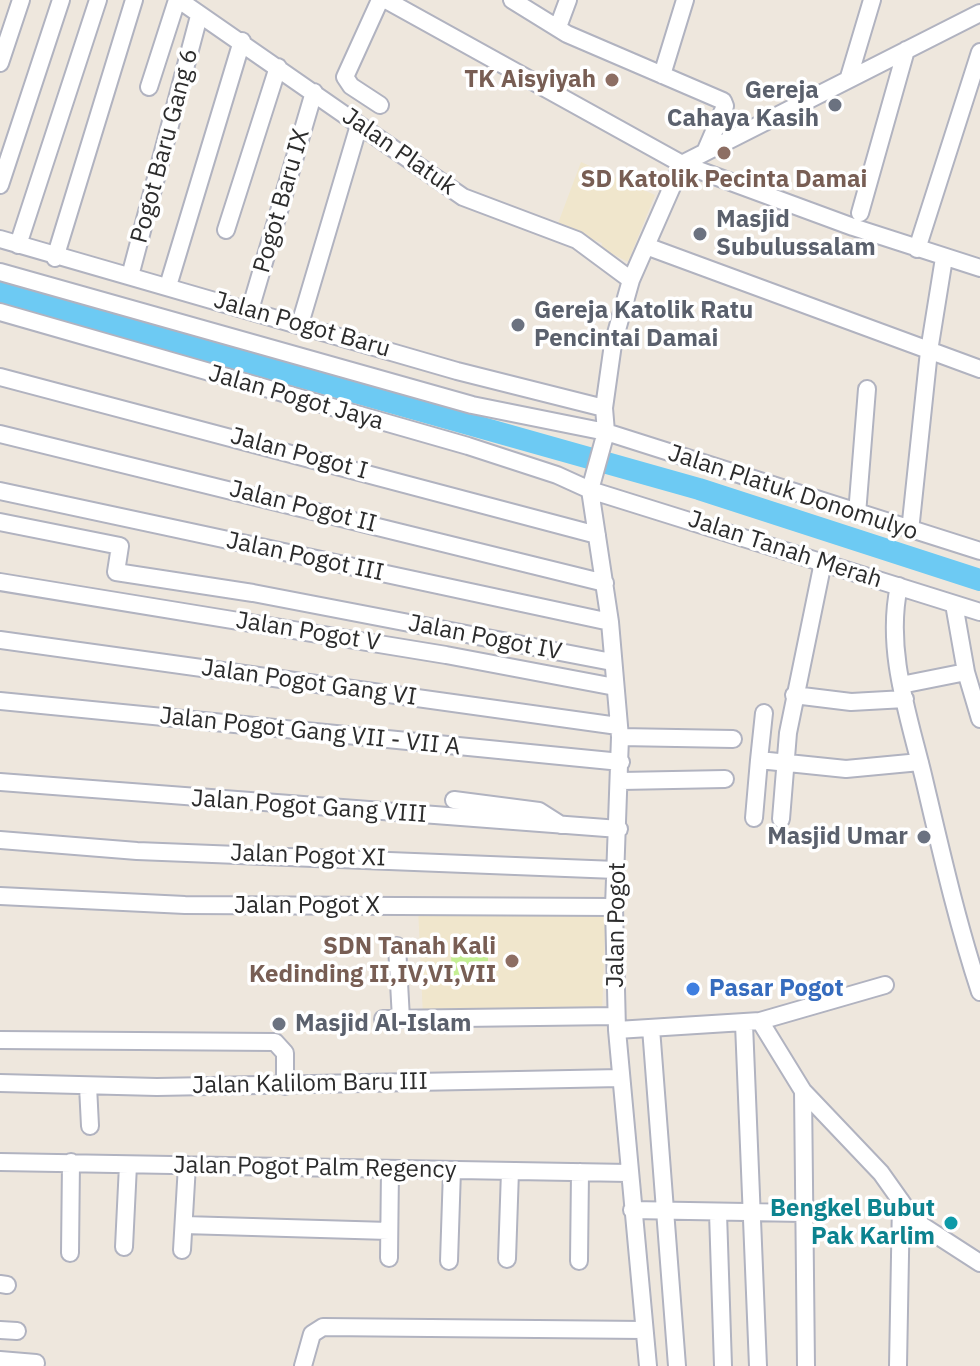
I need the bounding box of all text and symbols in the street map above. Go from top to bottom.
street label: Pogot Baru Gang 6 [125,46,205,246]
place label: TK Aisyiyah [464,66,596,94]
marker: TK Aisyiyah [603,71,621,89]
place label: Gereja Cahaya Kasih [667,77,819,133]
marker: Gereja Cahaya Kasih [826,96,844,114]
street label: Jalan Platuk [337,102,461,202]
street label: Pogot Baru IX [248,126,316,276]
marker: SD Katolik Pecinta Damai [715,144,733,162]
place label: SD Katolik Pecinta Damai [581,166,867,194]
place label: Masjid Subulussalam [716,206,876,262]
marker: Masjid Subulussalam [691,225,709,243]
street label: Jalan Pogot Baru [210,286,394,364]
place label: Gereja Katolik Ratu Pencintai Damai [534,297,753,353]
marker: Gereja Katolik Ratu Pencintai Damai [509,316,527,334]
street label: Jalan Pogot Jaya [205,359,387,437]
street label: Jalan Pogot I [227,422,371,486]
street label: Jalan Platuk Donomulyo [665,439,921,547]
street label: Jalan Pogot II [227,475,379,539]
street label: Jalan Tanah Merah [684,505,886,595]
street label: Jalan Pogot III [224,526,386,588]
street label: Jalan Pogot V [234,606,382,658]
street label: Jalan Pogot IV [406,609,564,667]
street label: Jalan Pogot Gang VI [200,654,418,712]
street label: Jalan Pogot Gang VII - VII A [158,702,462,762]
street label: Jalan Pogot Gang VIII [190,784,428,830]
place label: Masjid Umar [767,823,908,851]
marker: Masjid Umar [915,828,933,846]
street label: Jalan Pogot XI [230,839,386,873]
street label: Jalan Pogot [602,862,632,988]
street label: Jalan Pogot X [234,892,380,920]
place label: SDN Tanah Kali Kedinding II,IV,VI,VII [249,933,496,989]
marker: SDN Tanah Kali Kedinding II,IV,VI,VII [503,952,521,970]
place label: Pasar Pogot [709,975,844,1003]
marker: Pasar Pogot [684,980,702,998]
place label: Masjid Al-Islam [295,1010,472,1038]
marker: Masjid Al-Islam [270,1015,288,1033]
street label: Jalan Kalilom Baru III [192,1068,428,1100]
street label: Jalan Pogot Palm Regency [173,1151,457,1185]
place label: Bengkel Bubut Pak Karlim [770,1195,935,1251]
marker: Bengkel Bubut Pak Karlim [942,1214,960,1232]

